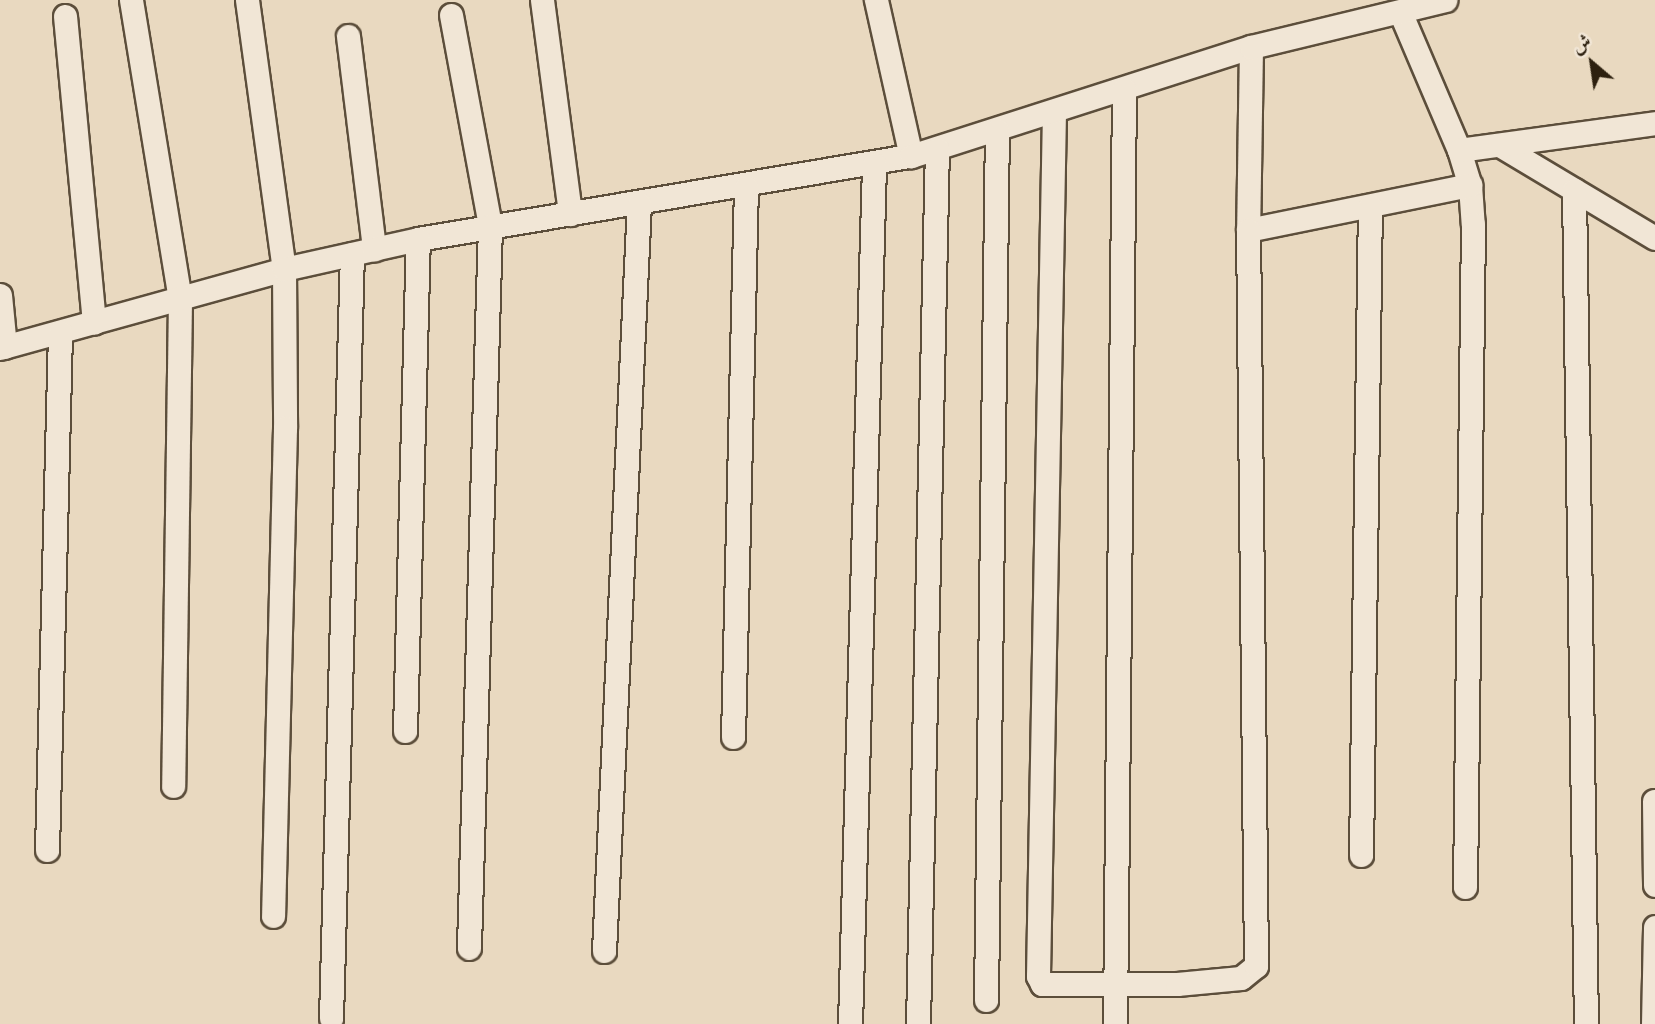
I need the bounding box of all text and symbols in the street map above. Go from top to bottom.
north arrow [1557,28,1627,98]
text: ش [1567,29,1596,61]

